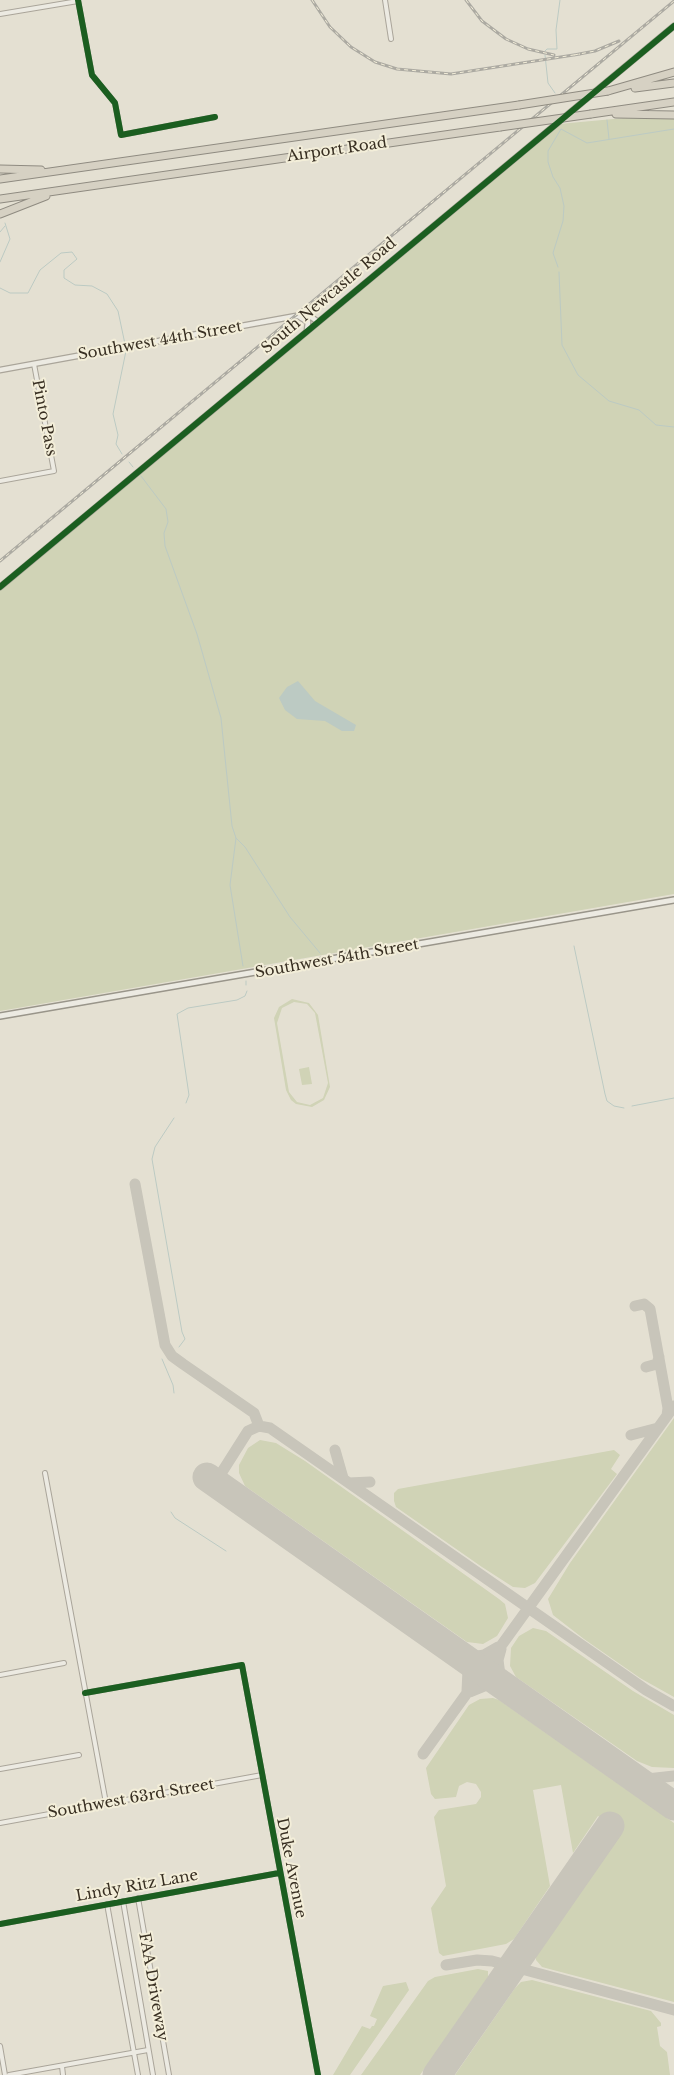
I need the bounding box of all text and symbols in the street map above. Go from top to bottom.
street label: Airport Road [286,134,388,166]
street label: South Newcastle Road [258,234,400,358]
street label: Southwest 44th Street [77,318,243,364]
street label: Pinto Pass [28,378,60,458]
street label: Southwest 54th Street [254,936,420,982]
street label: Southwest 63rd Street [46,1776,216,1822]
street label: Duke Avenue [272,1816,310,1920]
street label: Lindy Ritz Lane [75,1866,199,1906]
street label: FAA Driveway [135,1932,171,2042]

